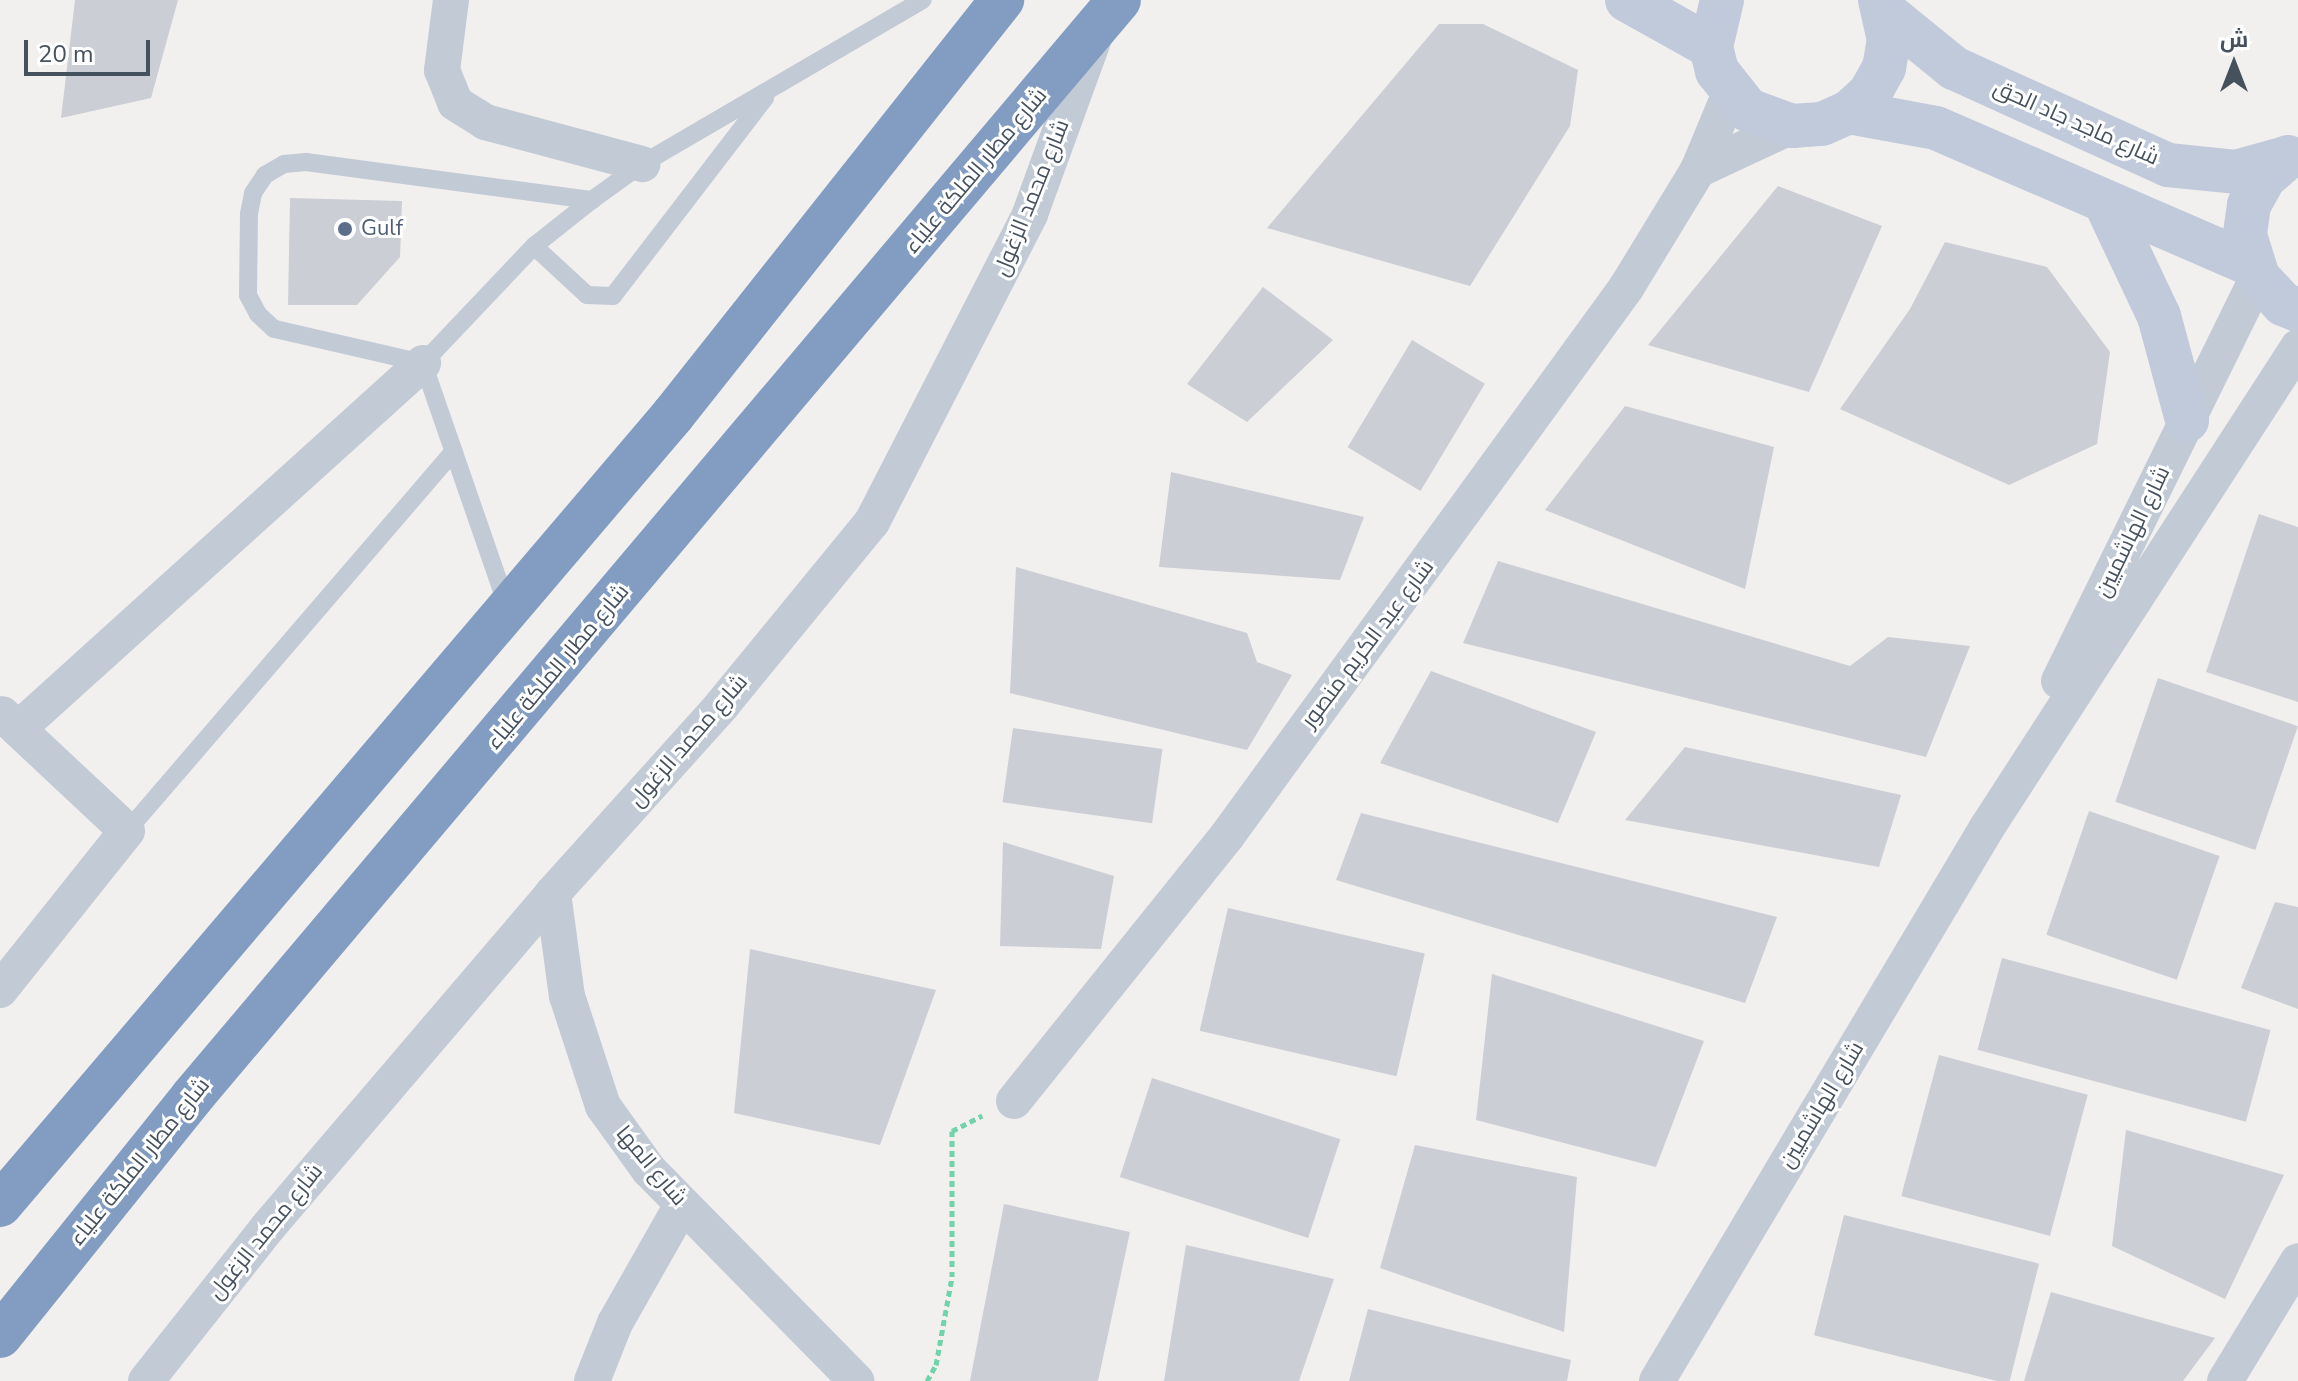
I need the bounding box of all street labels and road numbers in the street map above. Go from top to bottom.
street label: شارع ماجد جاد الحق [1989,75,2163,171]
street label: شارع مطار الملكة علياء [899,83,1053,259]
street label: شارع محمد الزغول [989,116,1075,280]
street label: شارع الهاشميين [2090,462,2176,602]
street label: شارع عبد الكريم منصور [1296,555,1440,733]
street label: شارع مطار الملكة علياء [481,579,635,755]
street label: شارع محمد الزغول [624,669,754,813]
street label: شارع الهاشميين [1774,1037,1870,1173]
street label: شارع مطار الملكة علياء [64,1073,216,1251]
street label: شارع المها [610,1121,692,1211]
street label: شارع محمد الزغول [203,1159,329,1305]

